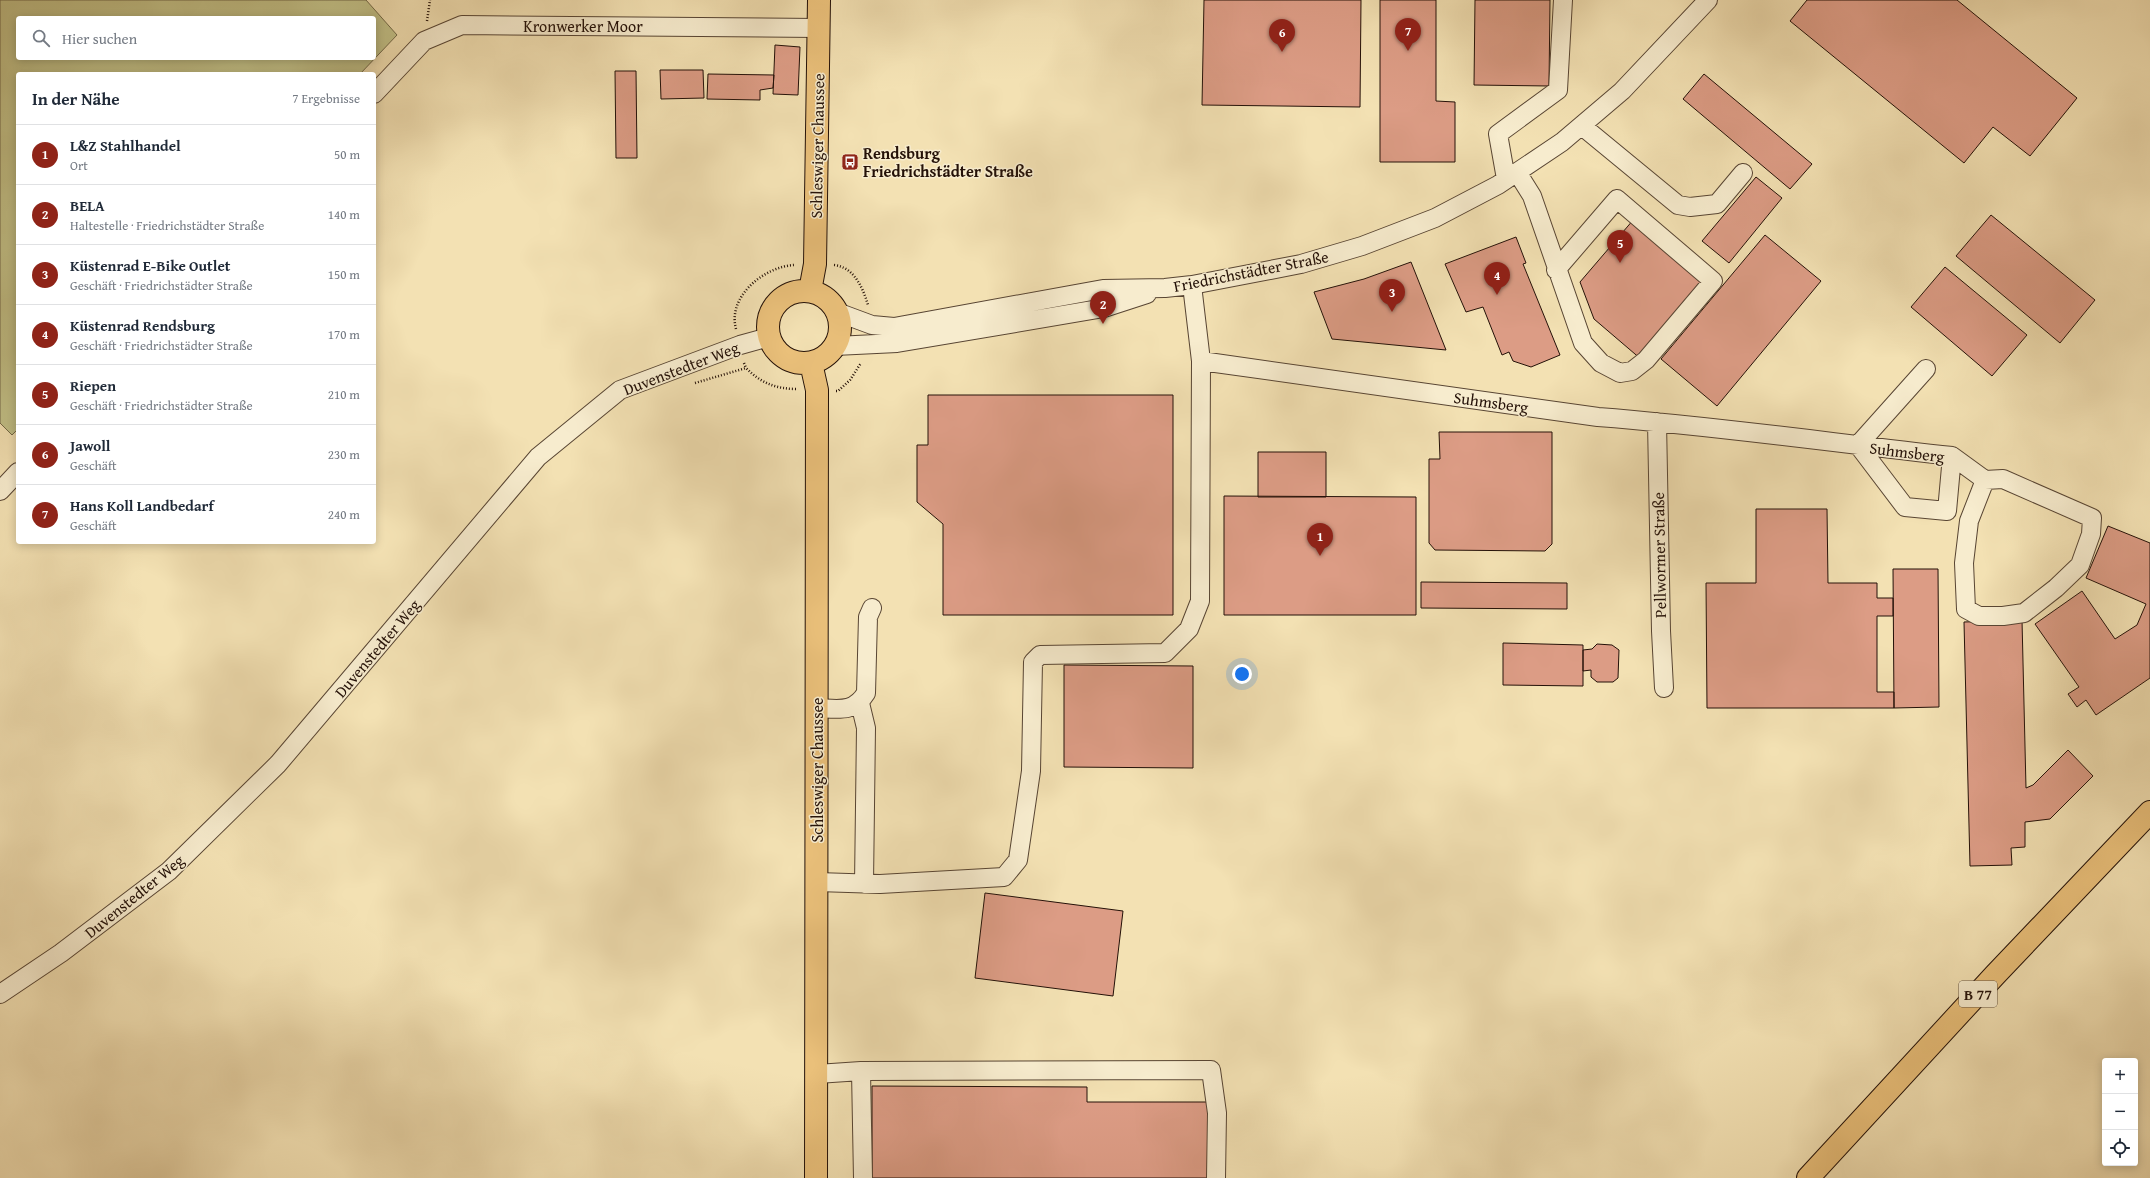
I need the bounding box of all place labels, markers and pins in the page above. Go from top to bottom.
pin: 7 [1395,18,1421,51]
pin: 6 [1269,19,1295,52]
place label: Rendsburg Friedrichstädter Straße [863,141,1033,183]
bus stop icon: Rendsburg Friedrichstädter Straße [840,152,860,172]
pin: 5 [1607,230,1633,263]
pin: 4 [1484,262,1510,295]
pin: 3 [1379,279,1405,312]
pin: 2 [1090,291,1116,324]
pin: 1 [1307,523,1333,556]

